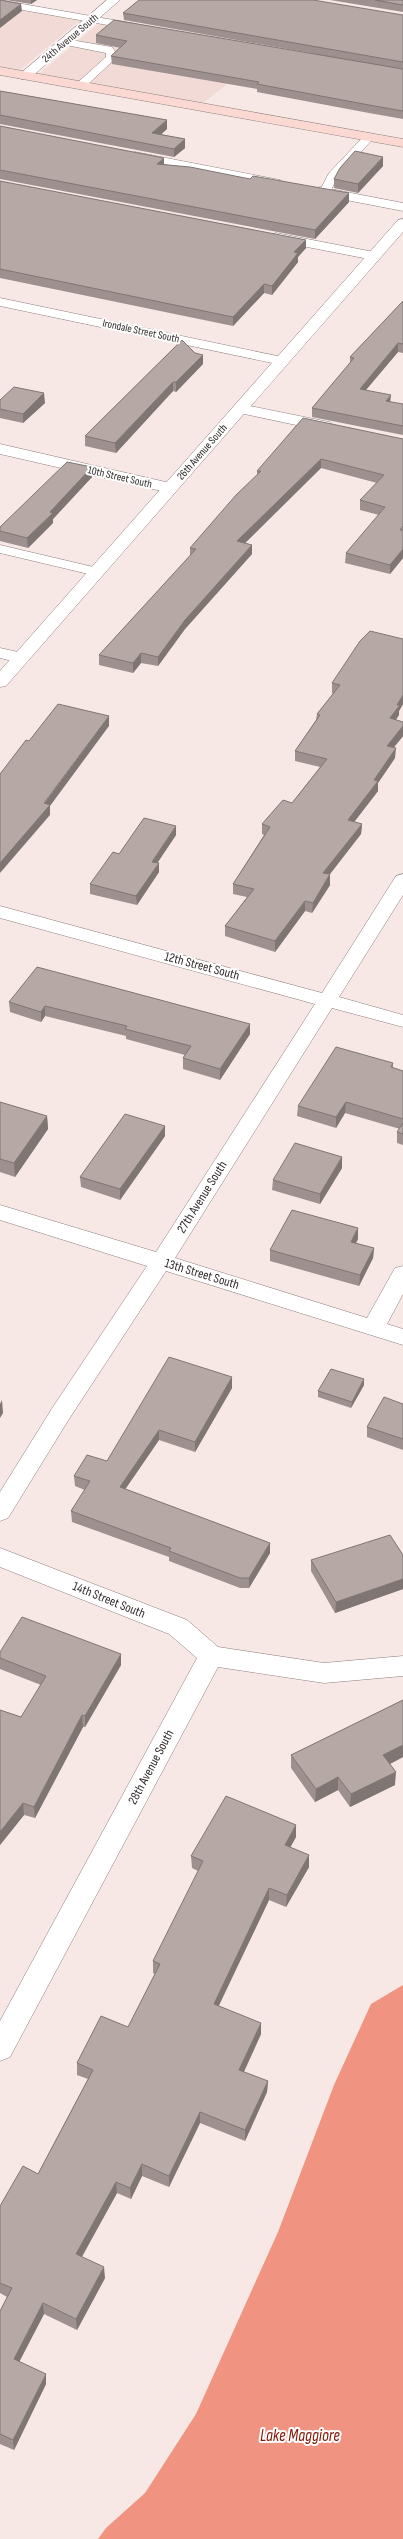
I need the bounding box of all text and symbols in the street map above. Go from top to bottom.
street label: 24th Avenue South [39,11,101,65]
street label: Irondale Street South [101,316,181,346]
street label: 26th Avenue South [174,421,230,483]
street label: 10th Street South [87,463,154,491]
street label: 12th Street South [163,948,241,984]
street label: 27th Avenue South [173,1158,231,1236]
street label: 13th Street South [163,1255,241,1293]
street label: 14th Street South [70,1578,148,1622]
street label: 28th Avenue South [125,1727,177,1807]
water label: Lake Maggiore [260,2426,340,2446]

